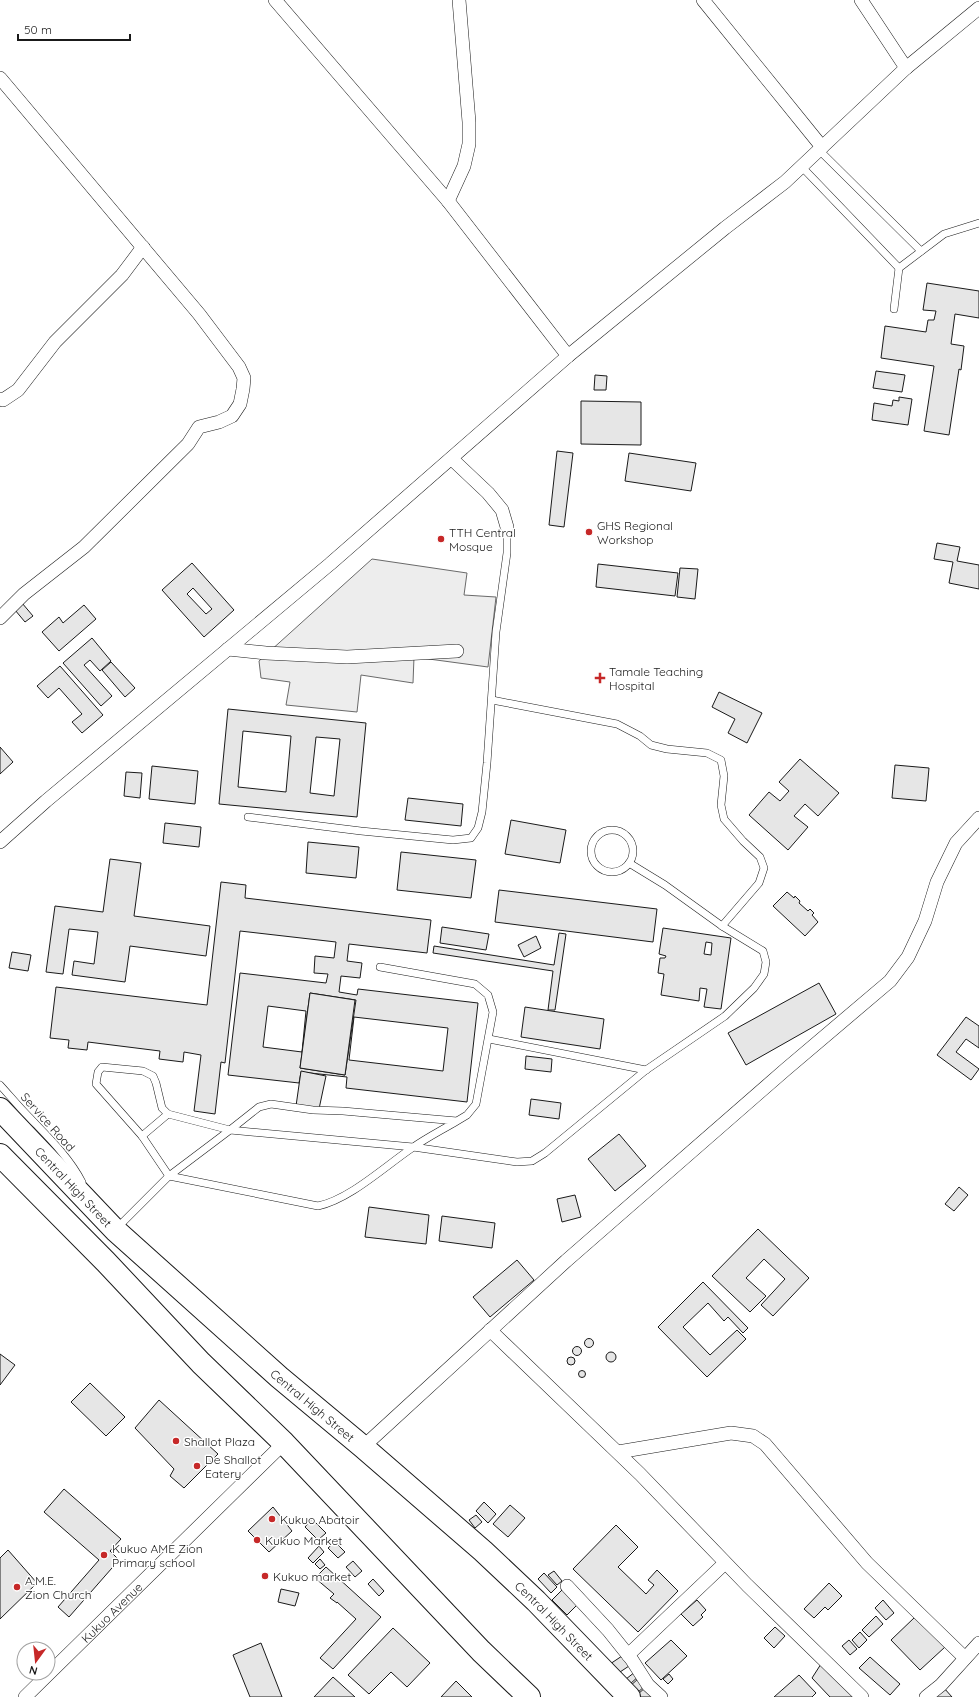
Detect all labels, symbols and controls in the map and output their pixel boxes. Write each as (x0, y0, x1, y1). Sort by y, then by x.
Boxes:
scale bar (18, 16, 130, 42)
text: 50 m (24, 22, 52, 37)
place label: GHS Regional Workshop (597, 518, 673, 547)
place label: TTH Central Mosque (449, 525, 516, 554)
marker: GHS Regional Workshop (584, 527, 594, 537)
marker: TTH Central Mosque (436, 534, 446, 544)
place label: Tamale Teaching Hospital (609, 664, 703, 693)
marker: Tamale Teaching Hospital (594, 672, 606, 684)
street label: Service Road (18, 1090, 78, 1154)
street label: Central High Street (32, 1143, 115, 1230)
street label: Central High Street (267, 1366, 358, 1444)
place label: Shallot Plaza (184, 1434, 255, 1449)
marker: Shallot Plaza (171, 1436, 181, 1446)
place label: De Shallot Eatery (205, 1452, 261, 1481)
marker: De Shallot Eatery (192, 1461, 202, 1471)
place label: Kukuo Abatoir (280, 1512, 360, 1527)
marker: Kukuo Abatoir (267, 1514, 277, 1524)
place label: Kukuo Market (265, 1533, 342, 1548)
marker: Kukuo Market (252, 1535, 262, 1545)
place label: Kukuo AME Zion Primary school (112, 1541, 203, 1570)
marker: Kukuo AME Zion Primary school (99, 1550, 109, 1560)
place label: Kukuo market (273, 1569, 351, 1584)
marker: Kukuo market (260, 1571, 270, 1581)
place label: A.M.E. Zion Church (25, 1573, 92, 1602)
street label: Central High Street (512, 1578, 597, 1663)
street label: Kukuo Avenue (78, 1579, 145, 1645)
marker: A.M.E. Zion Church (12, 1582, 22, 1592)
north arrow (16, 1641, 56, 1681)
text: N (28, 1663, 39, 1678)

